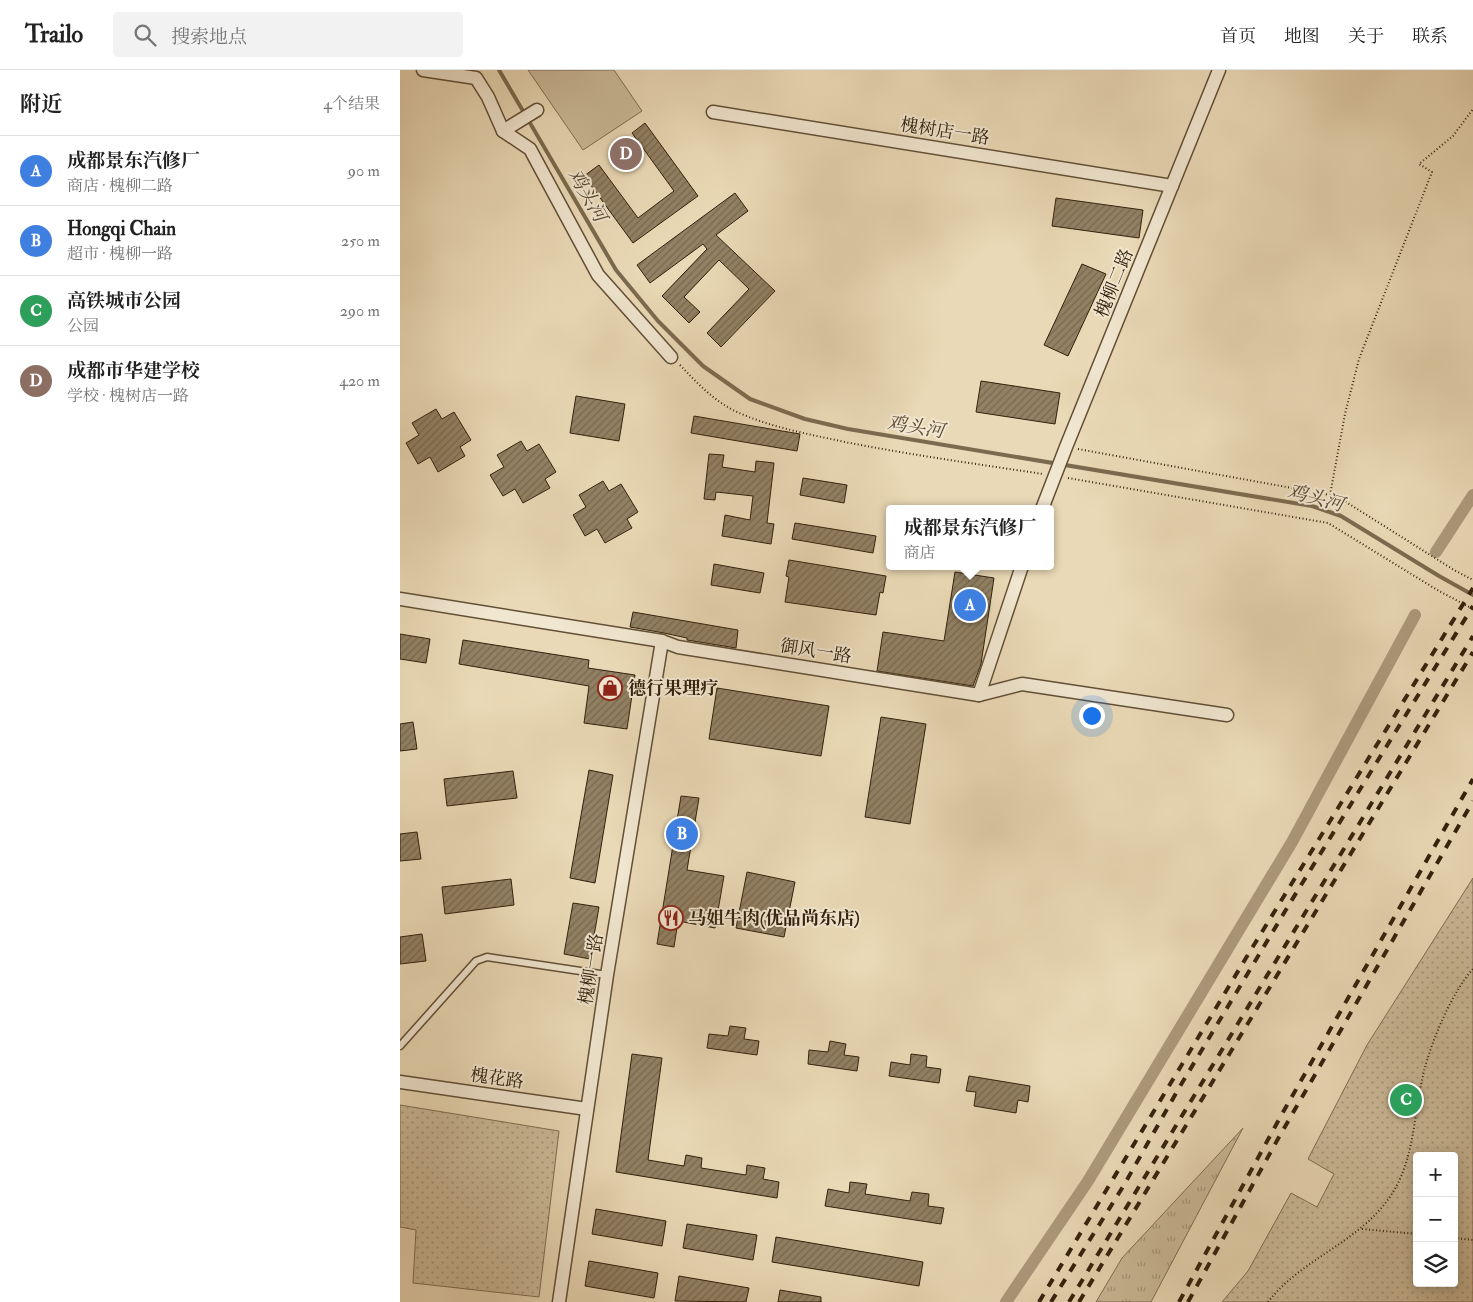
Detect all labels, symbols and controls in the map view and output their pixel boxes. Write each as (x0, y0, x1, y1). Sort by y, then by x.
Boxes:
search box (113, 12, 463, 57)
text: Trailo (25, 19, 83, 50)
icon: search (131, 21, 159, 49)
text: 搜索地点 (171, 25, 247, 49)
text: 首页 (1220, 25, 1256, 48)
text: 地图 (1284, 25, 1320, 48)
text: 关于 (1348, 25, 1384, 48)
text: 联系 (1412, 25, 1448, 48)
text: 附近 (20, 91, 62, 118)
text: 4个结果 (323, 94, 380, 114)
street label: 槐树店一路 (899, 113, 991, 150)
pin: D (610, 135, 642, 173)
text: 成都景东汽修厂 (67, 149, 200, 173)
text: A (31, 161, 41, 181)
text: 90 m (348, 161, 380, 181)
water label: 鸡头河 (562, 165, 613, 229)
text: 商店 · 槐柳二路 (67, 176, 173, 196)
text: Hongqi Chain (67, 217, 176, 241)
text: B (31, 231, 41, 251)
text: 250 m (341, 231, 380, 251)
text: 超市 · 槐柳一路 (67, 244, 173, 264)
street label: 槐柳二路 (1090, 246, 1139, 321)
text: 高铁城市公园 (67, 289, 181, 313)
text: C (30, 301, 42, 321)
text: 290 m (340, 301, 380, 321)
text: 公园 (67, 316, 99, 336)
text: 成都市华建学校 (67, 359, 200, 383)
text: D (29, 371, 43, 391)
text: 420 m (339, 371, 380, 391)
text: 学校 · 槐树店一路 (67, 386, 189, 406)
water label: 鸡头河 (886, 411, 949, 444)
water label: 鸡头河 (1285, 479, 1349, 518)
popup (886, 505, 1054, 570)
text: 成都景东汽修厂 (903, 516, 1037, 540)
text: 商店 (903, 543, 936, 563)
pin: A (954, 586, 986, 624)
street label: 御风一路 (779, 635, 853, 668)
shop icon: 德行果理疗 (597, 675, 623, 701)
place label: 德行果理疗 (628, 677, 718, 700)
your location (1079, 703, 1105, 729)
pin: B (666, 815, 698, 853)
restaurant icon: 马姐牛肉(优品尚东店) (658, 905, 684, 931)
place label: 马姐牛肉(优品尚东店) (688, 907, 860, 930)
street label: 槐柳一路 (575, 932, 608, 1006)
street label: 槐花路 (469, 1063, 525, 1094)
pin: C (1390, 1081, 1422, 1119)
map controls (1413, 1152, 1458, 1287)
button: + (1413, 1152, 1458, 1197)
button: − (1413, 1197, 1458, 1242)
button: layers (1413, 1242, 1458, 1287)

